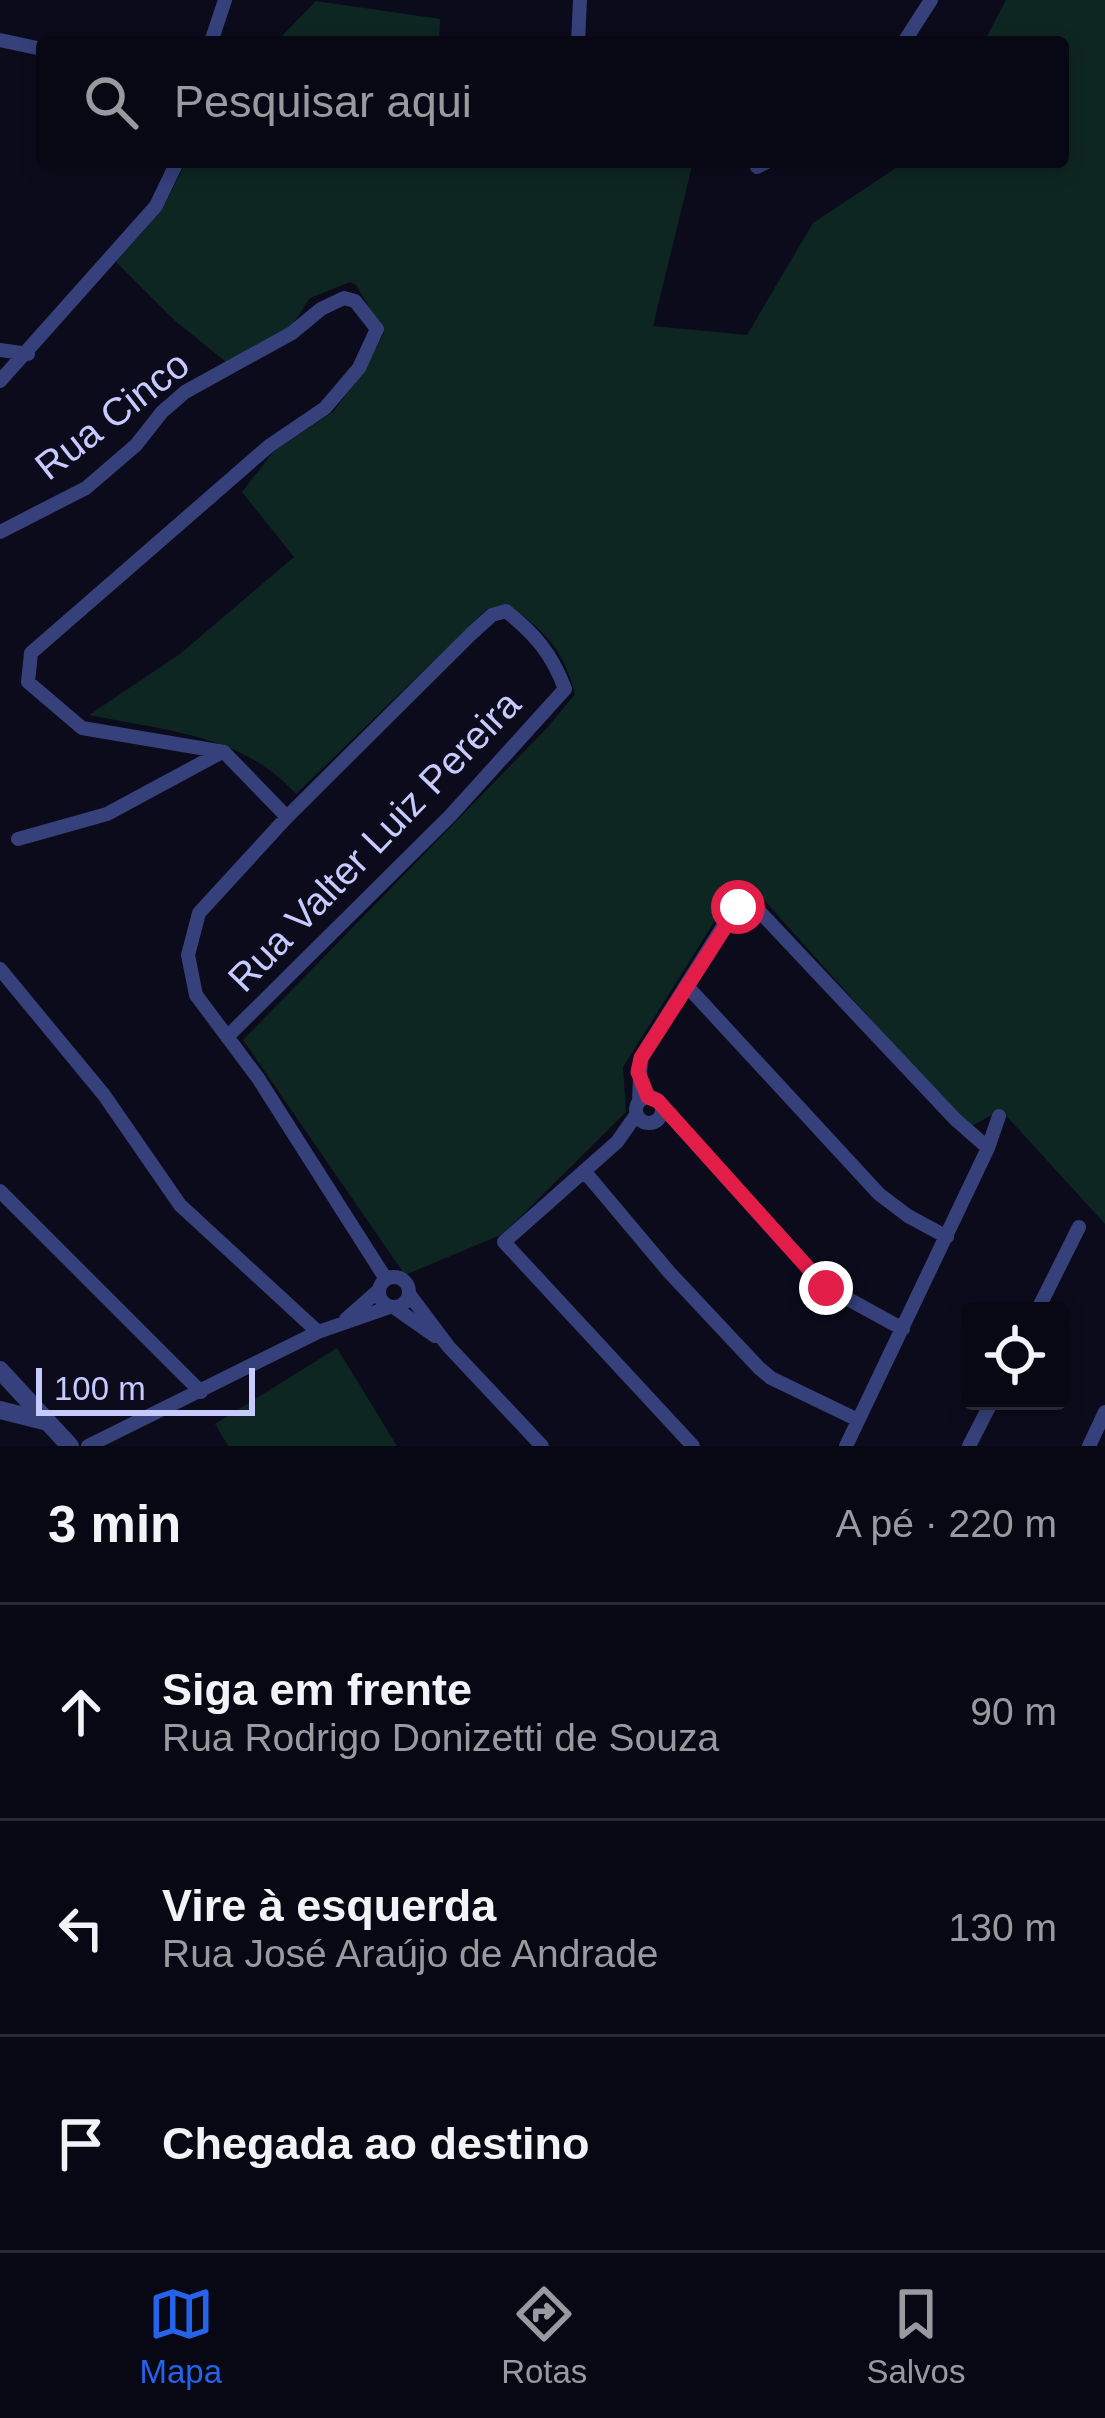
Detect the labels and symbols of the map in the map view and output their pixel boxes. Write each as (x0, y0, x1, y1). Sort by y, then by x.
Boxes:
street label: Rua Cinco (27, 342, 197, 488)
street label: Rua Valter Luiz Pereira (219, 682, 529, 1000)
route start (711, 880, 765, 934)
route end (799, 1261, 853, 1315)
scale bar (36, 1362, 255, 1415)

